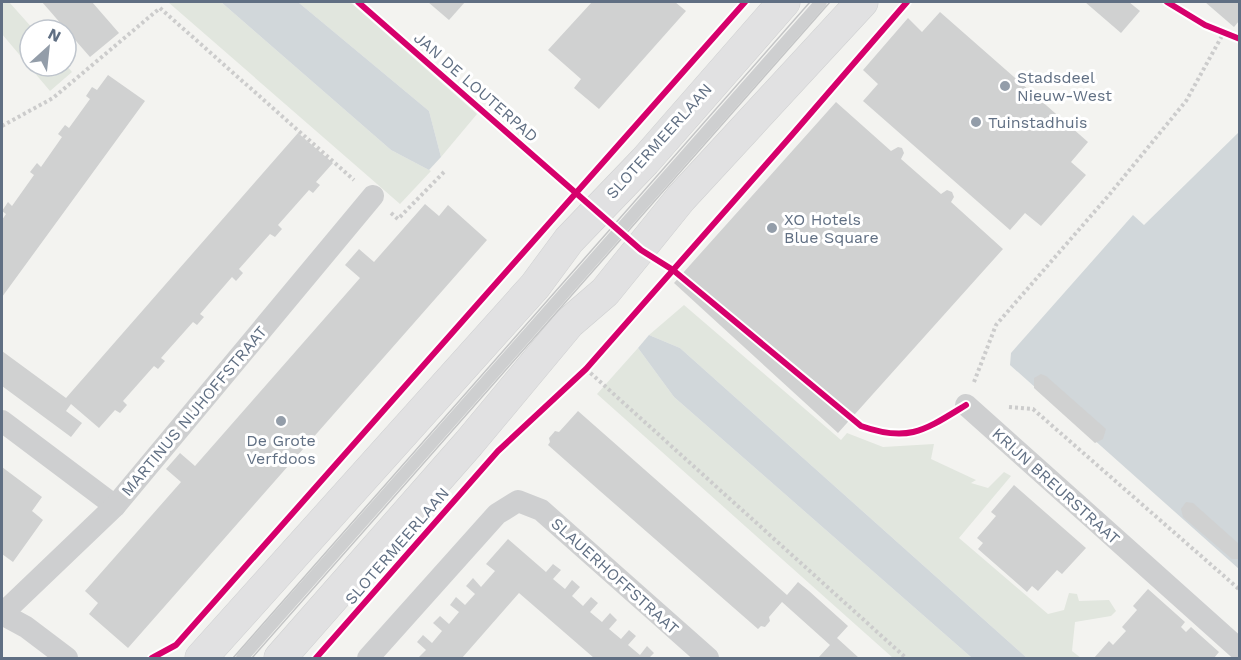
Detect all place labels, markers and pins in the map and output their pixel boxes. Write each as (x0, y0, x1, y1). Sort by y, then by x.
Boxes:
place label: Stadsdeel Nieuw-West (1017, 68, 1112, 105)
marker: Stadsdeel Nieuw-West (998, 79, 1012, 93)
place label: Tuinstadhuis (988, 113, 1087, 132)
marker: Tuinstadhuis (969, 115, 983, 129)
place label: XO Hotels Blue Square (784, 210, 879, 247)
marker: XO Hotels Blue Square (765, 221, 779, 235)
marker: De Grote Verfdoos (274, 414, 288, 428)
place label: De Grote Verfdoos (246, 431, 316, 468)

